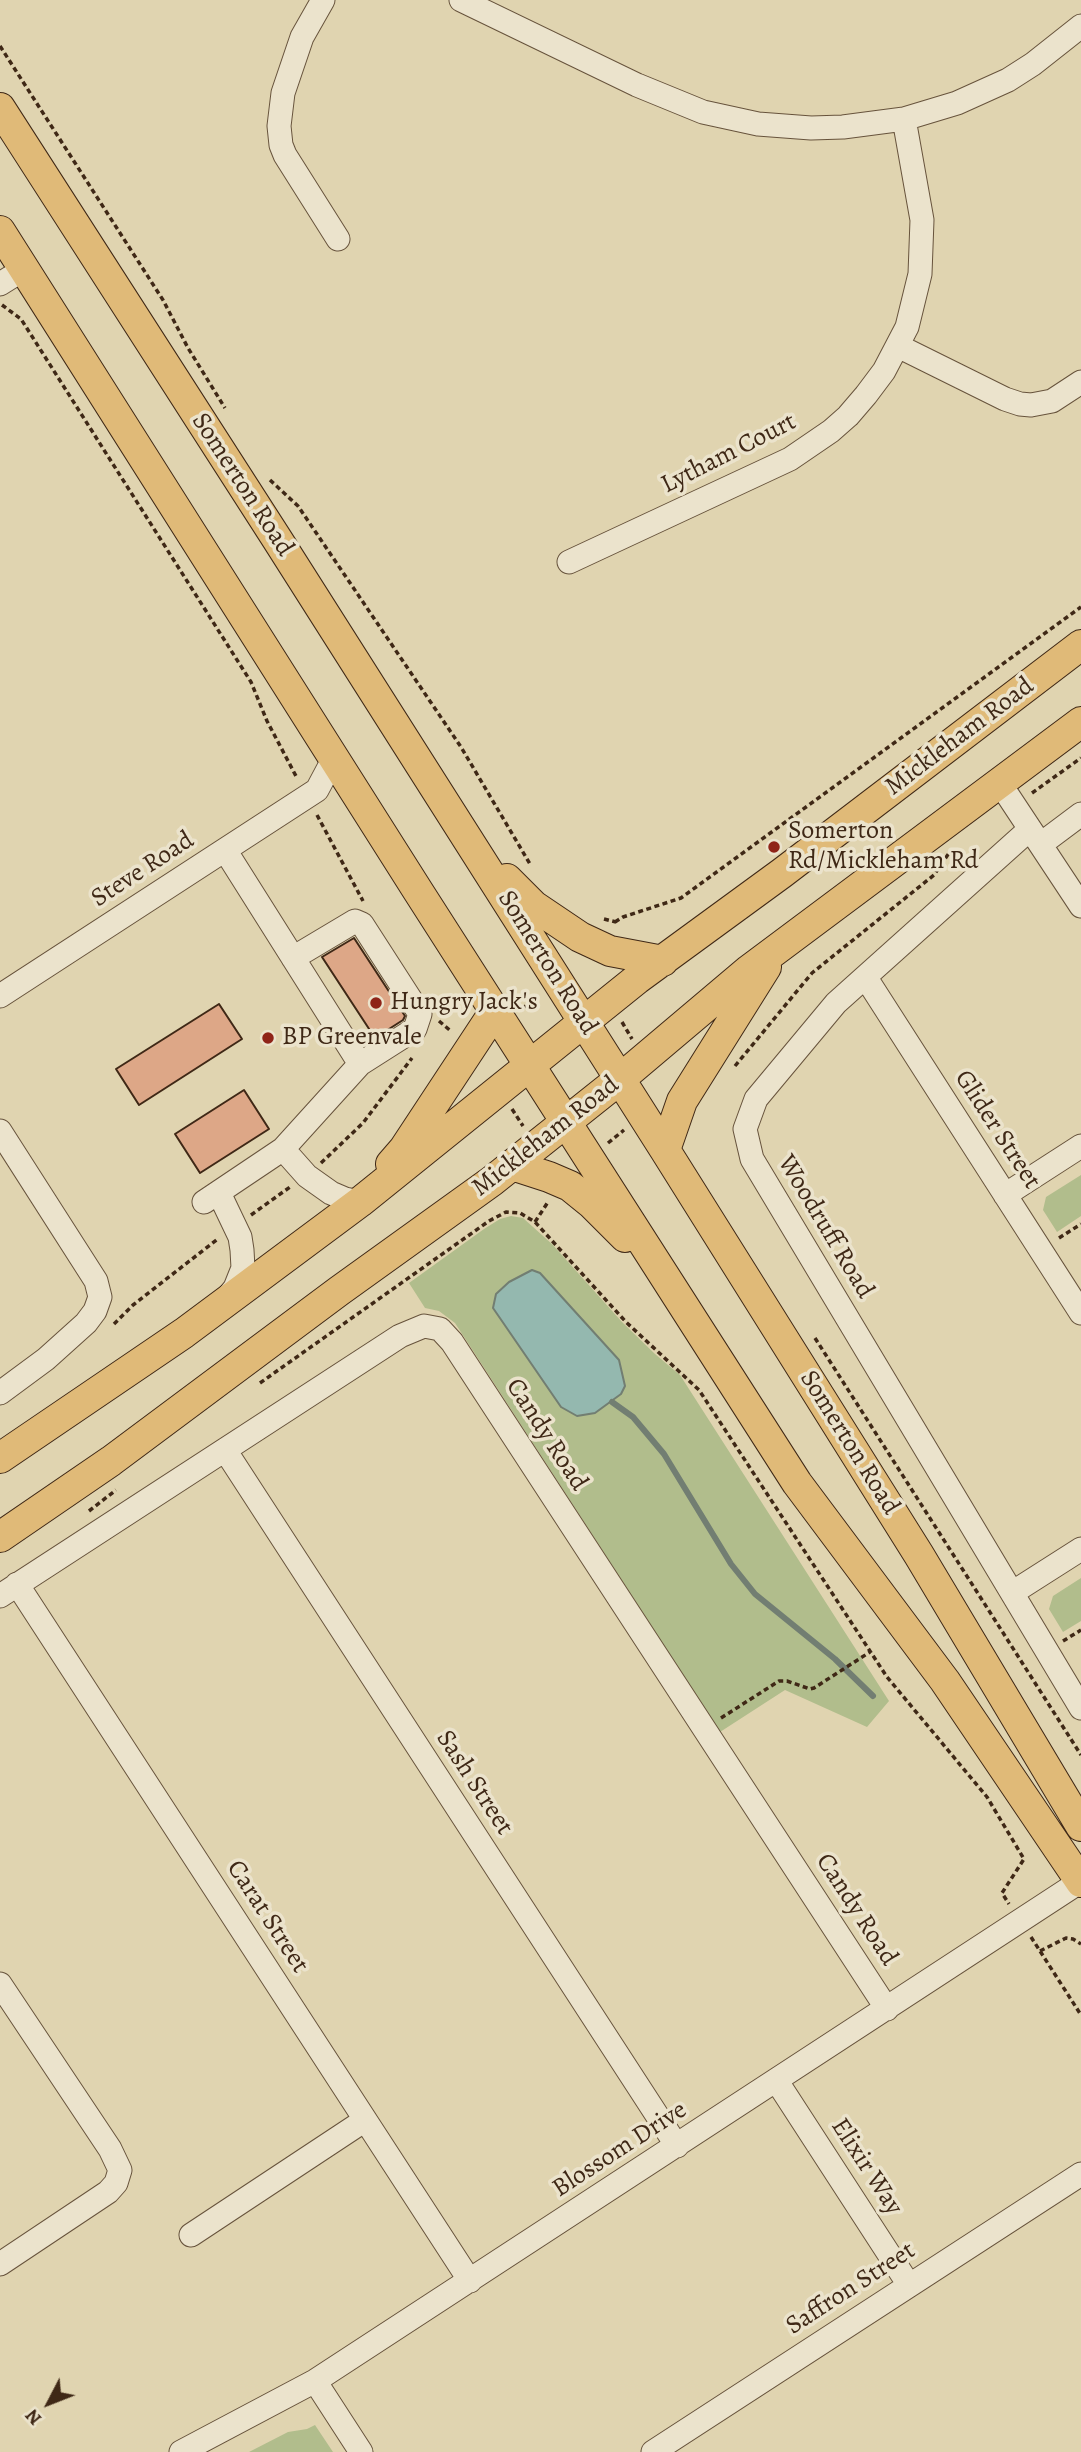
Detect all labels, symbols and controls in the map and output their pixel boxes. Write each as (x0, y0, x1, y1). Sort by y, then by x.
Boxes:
street label: Lytham Court (656, 407, 802, 501)
street label: Somerton Road (184, 408, 300, 562)
street label: Mickleham Road (880, 671, 1040, 803)
place label: Somerton Rd/Mickleham Rd (788, 816, 979, 878)
street label: Steve Road (86, 825, 200, 915)
marker: Somerton Rd/Mickleham Rd (766, 839, 782, 855)
street label: Somerton Road (490, 885, 604, 1041)
place label: Hungry Jack's (390, 987, 538, 1019)
marker: Hungry Jack's (368, 995, 384, 1011)
place label: BP Greenvale (282, 1022, 422, 1054)
marker: BP Greenvale (260, 1030, 276, 1046)
street label: Glider Street (947, 1065, 1047, 1195)
street label: Mickleham Road (466, 1070, 626, 1204)
street label: Woodruff Road (770, 1150, 880, 1304)
street label: Somerton Road (792, 1365, 906, 1521)
street label: Candy Road (498, 1373, 594, 1497)
street label: Sash Street (429, 1725, 519, 1841)
street label: Candy Road (808, 1848, 904, 1972)
street label: Carat Street (219, 1855, 315, 1979)
street label: Blossom Drive (547, 2095, 693, 2205)
street label: Elixir Way (823, 2113, 909, 2221)
street label: Saffron Street (781, 2236, 921, 2342)
north arrow (14, 2368, 84, 2438)
text: N (19, 2403, 48, 2431)

